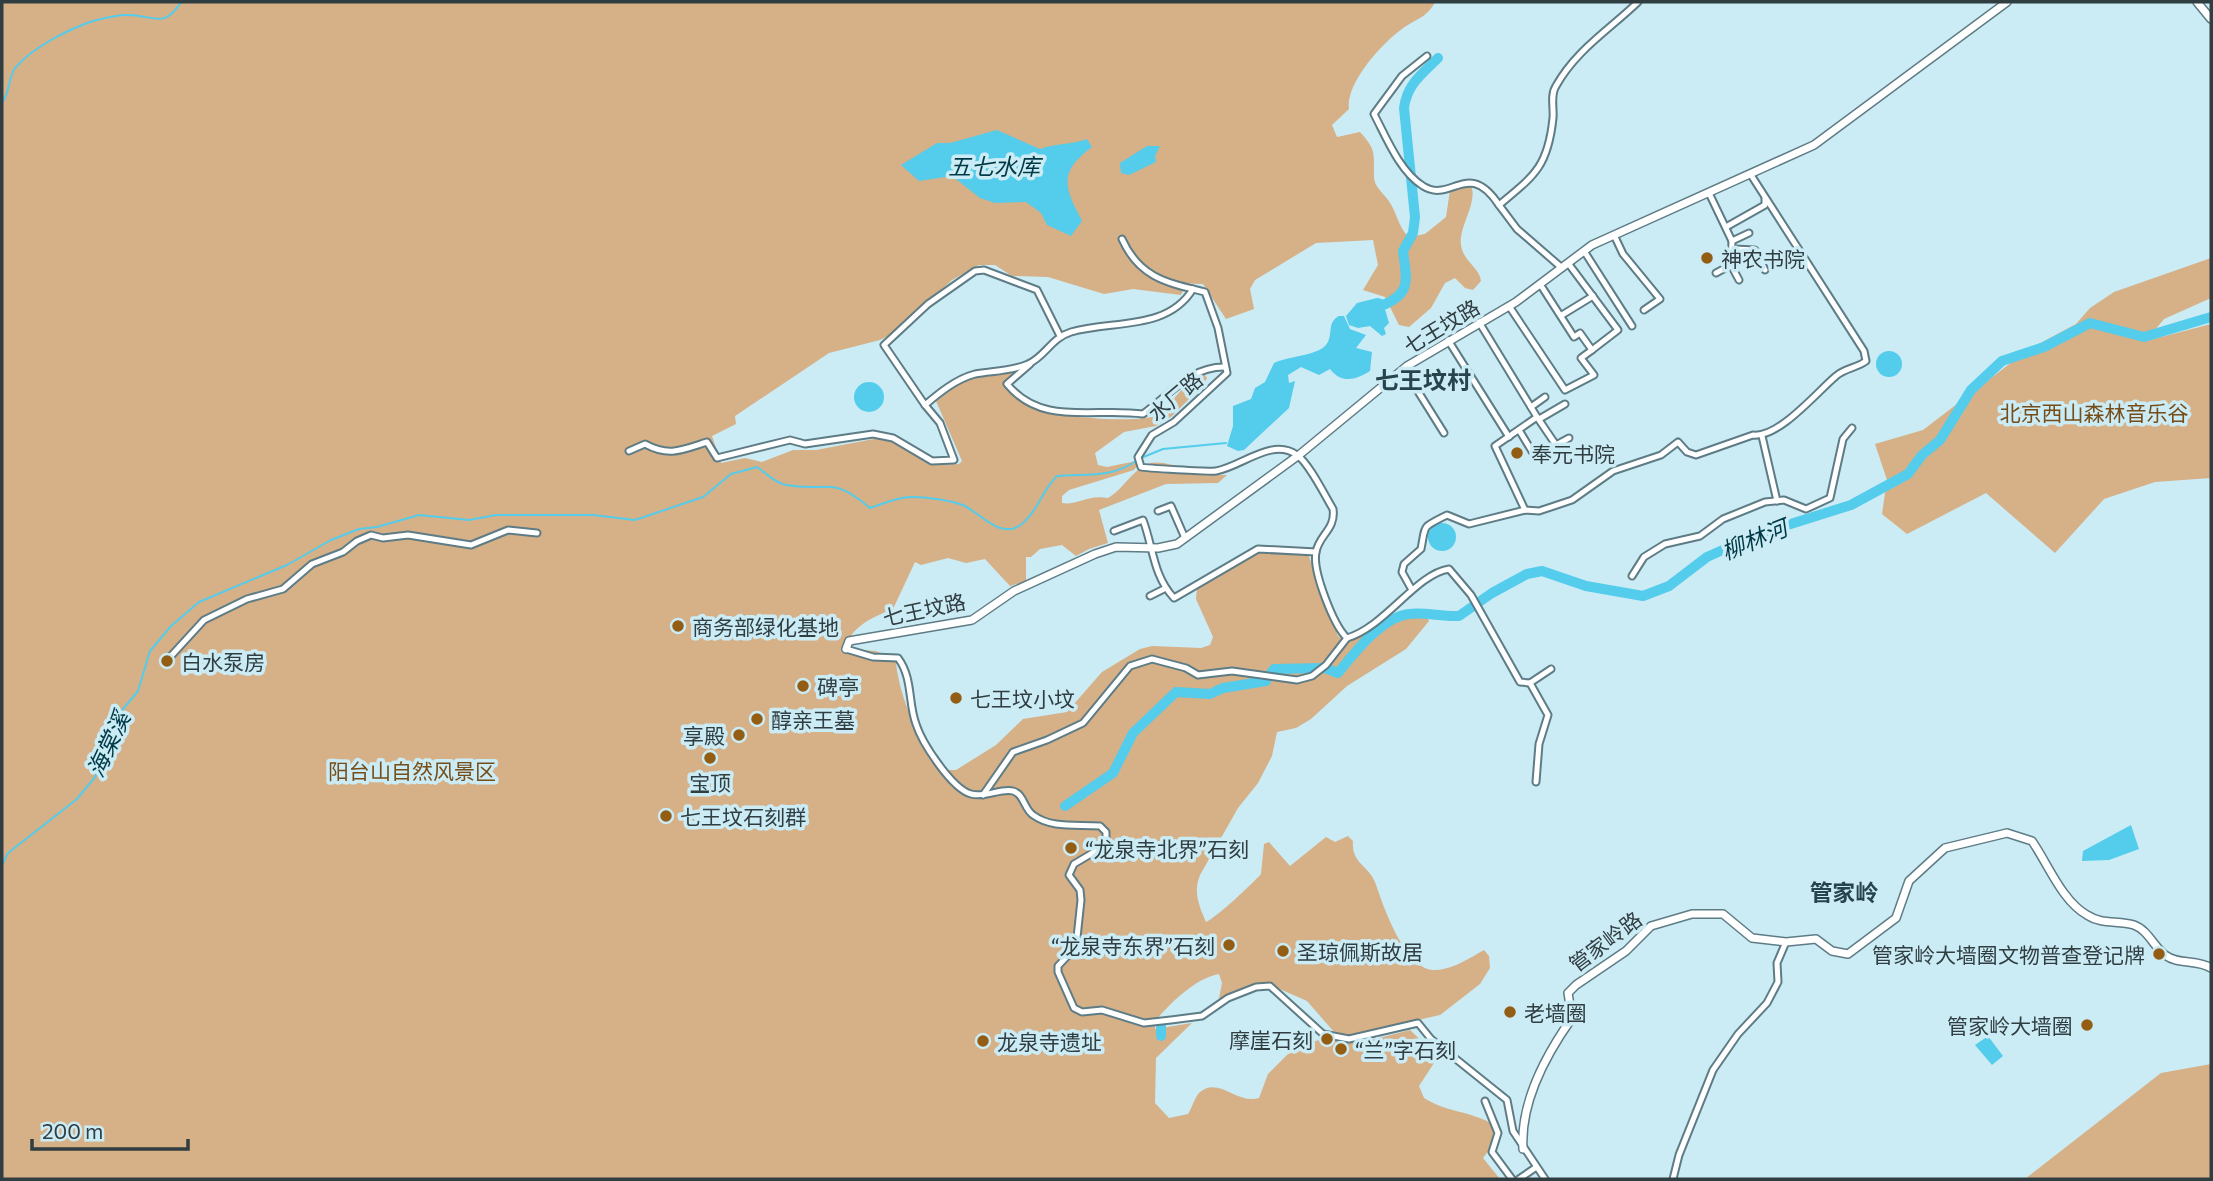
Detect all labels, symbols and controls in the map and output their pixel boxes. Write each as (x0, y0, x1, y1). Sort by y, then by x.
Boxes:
water label: 五七水库 (948, 152, 1044, 180)
place label: 神农书院 (1721, 246, 1805, 271)
marker: 神农书院 (1699, 250, 1715, 266)
street label: 七王坟路 (1399, 294, 1483, 358)
district label: 七王坟村 (1375, 365, 1471, 394)
street label: 水厂路 (1143, 366, 1207, 426)
park label: 北京西山森林音乐谷 (2000, 400, 2189, 425)
place label: 奉元书院 (1531, 441, 1615, 466)
marker: 奉元书院 (1509, 445, 1525, 461)
water label: 柳林河 (1717, 512, 1795, 565)
street label: 七王坟路 (880, 588, 968, 630)
place label: 商务部绿化基地 (692, 614, 839, 639)
marker: 商务部绿化基地 (670, 618, 686, 634)
place label: 白水泵房 (181, 649, 265, 674)
marker: 白水泵房 (159, 653, 175, 669)
place label: 碑亭 (817, 674, 859, 699)
marker: 碑亭 (795, 678, 811, 694)
place label: 七王坟小坟 (970, 686, 1075, 711)
marker: 七王坟小坟 (948, 690, 964, 706)
water label: 海棠溪 (81, 704, 137, 781)
place label: 醇亲王墓 (771, 707, 855, 732)
marker: 醇亲王墓 (749, 711, 765, 727)
place label: 享殿 (683, 723, 725, 748)
marker: 享殿 (731, 727, 747, 743)
marker: 宝顶 (702, 750, 718, 766)
park label: 阳台山自然风景区 (328, 758, 496, 783)
place label: 宝顶 (689, 770, 731, 795)
place label: 七王坟石刻群 (680, 804, 806, 829)
marker: 七王坟石刻群 (658, 808, 674, 824)
place label: “龙泉寺北界”石刻 (1085, 836, 1249, 861)
marker: “龙泉寺北界”石刻 (1063, 840, 1079, 856)
district label: 管家岭 (1810, 878, 1879, 906)
street label: 管家岭路 (1564, 906, 1646, 976)
place label: “龙泉寺东界”石刻 (1051, 933, 1215, 958)
marker: “龙泉寺东界”石刻 (1221, 937, 1237, 953)
place label: 圣琼佩斯故居 (1297, 939, 1423, 964)
place label: 管家岭大墙圈文物普查登记牌 (1872, 942, 2145, 967)
marker: 圣琼佩斯故居 (1275, 943, 1291, 959)
marker: 管家岭大墙圈文物普查登记牌 (2151, 946, 2167, 962)
place label: 老墙圈 (1524, 1000, 1587, 1025)
marker: 老墙圈 (1502, 1004, 1518, 1020)
place label: 管家岭大墙圈 (1947, 1013, 2073, 1038)
marker: 管家岭大墙圈 (2079, 1017, 2095, 1033)
place label: 摩崖石刻 (1229, 1027, 1313, 1052)
place label: 龙泉寺遗址 (997, 1029, 1102, 1054)
marker: 摩崖石刻 (1319, 1031, 1335, 1047)
marker: 龙泉寺遗址 (975, 1033, 991, 1049)
place label: “兰”字石刻 (1355, 1037, 1456, 1062)
marker: “兰”字石刻 (1333, 1041, 1349, 1057)
scale bar (32, 1108, 187, 1152)
text: 200 m (42, 1118, 103, 1143)

